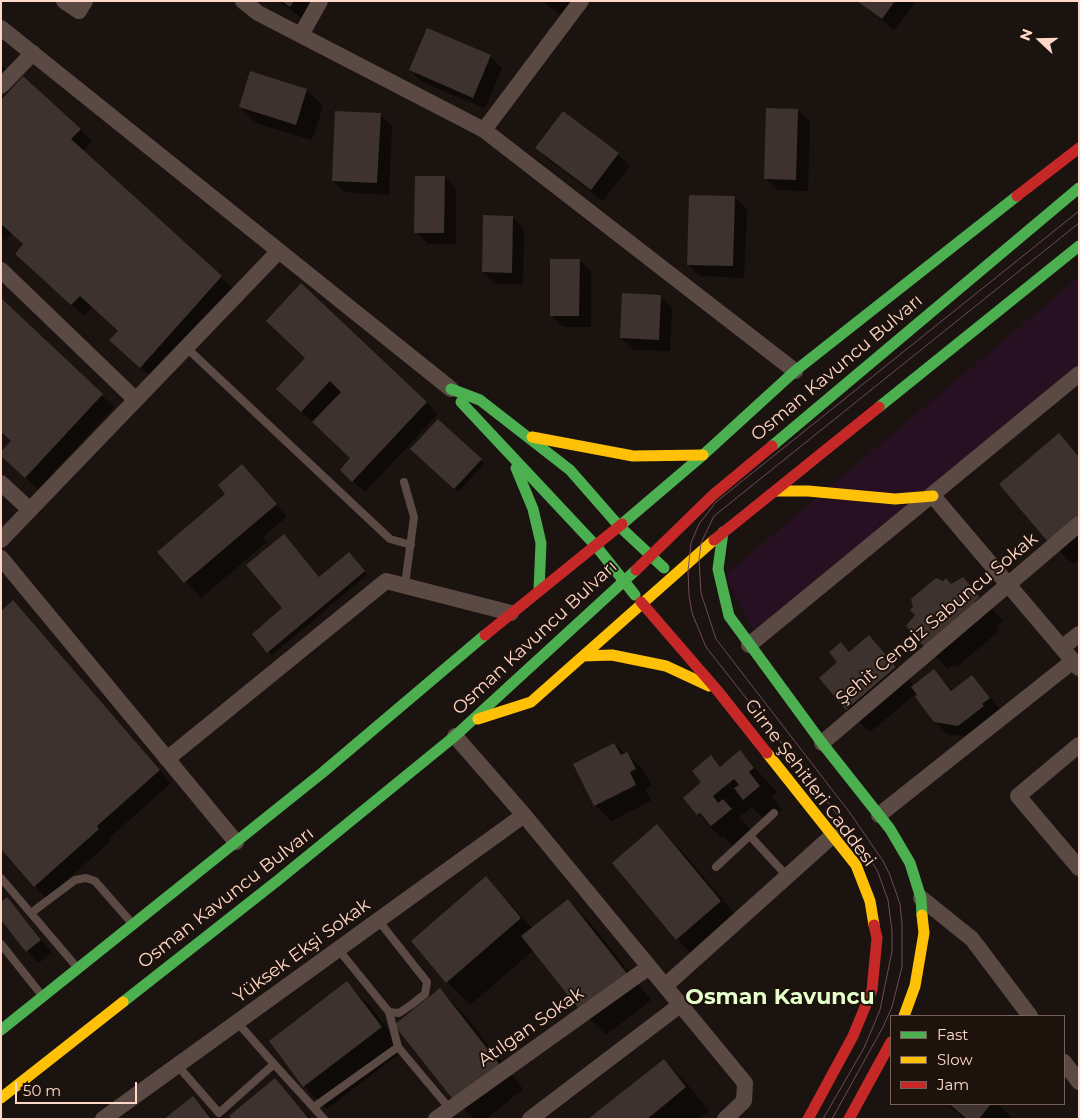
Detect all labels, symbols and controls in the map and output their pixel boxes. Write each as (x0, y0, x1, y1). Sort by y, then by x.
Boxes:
north arrow (1015, 15, 1065, 65)
text: N (1016, 26, 1036, 43)
street label: Osman Kavuncu Bulvarı (747, 290, 927, 446)
street label: Şehit Cengiz Sabuncu Sokak (832, 528, 1042, 710)
street label: Osman Kavuncu Bulvarı (448, 556, 622, 720)
street label: Girne Şehitleri Caddesi (740, 695, 880, 871)
street label: Osman Kavuncu Bulvarı (134, 823, 318, 973)
street label: Yüksek Ekşi Sokak (229, 894, 375, 1008)
street label: Atılgan Sokak (474, 983, 588, 1071)
district label: Osman Kavuncu (685, 985, 875, 1011)
legend (890, 1015, 1065, 1105)
text: Fast (937, 1025, 968, 1044)
text: Slow (937, 1050, 973, 1069)
scale bar (18, 1072, 140, 1104)
text: Jam (937, 1075, 969, 1094)
text: 50 m (23, 1081, 61, 1100)

